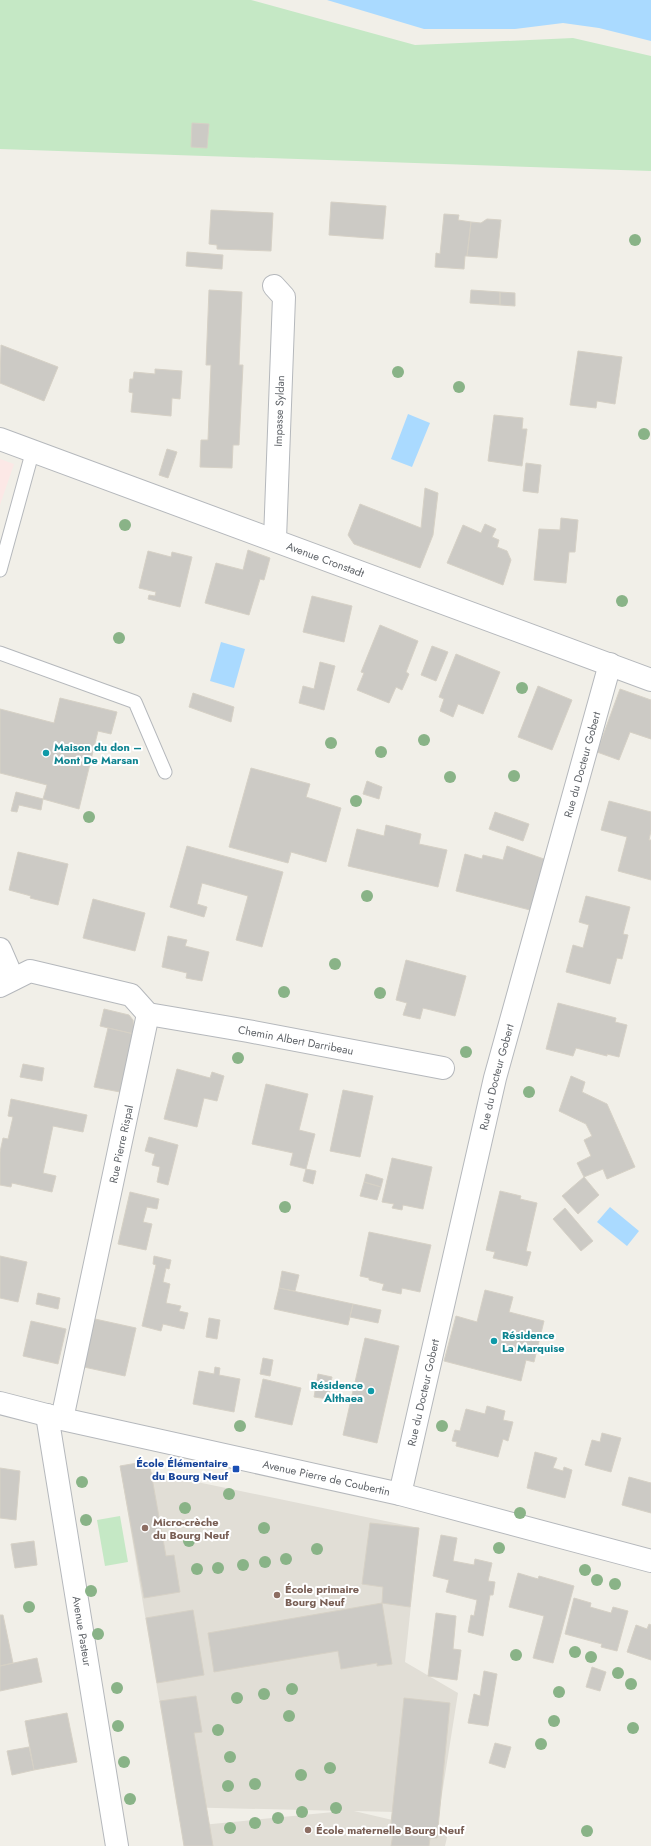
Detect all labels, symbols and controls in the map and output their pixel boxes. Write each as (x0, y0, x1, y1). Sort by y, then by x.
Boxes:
street label: Impasse Syldan (270, 375, 288, 447)
street label: Avenue Cronstadt (284, 538, 367, 581)
street label: Rue du Docteur Gobert (560, 709, 604, 819)
place label: Maison du don – Mont De Marsan (54, 739, 142, 768)
marker: Maison du don – Mont De Marsan (41, 748, 51, 758)
street label: Chemin Albert Darribeau (237, 1021, 355, 1059)
street label: Rue du Docteur Gobert (475, 1022, 518, 1132)
street label: Rue Pierre Rispal (105, 1104, 137, 1184)
place label: Résidence La Marquise (502, 1327, 565, 1356)
marker: Résidence La Marquise (489, 1336, 499, 1346)
street label: Rue du Docteur Gobert (403, 1337, 443, 1448)
place label: Résidence Althaea (310, 1377, 363, 1406)
marker: Résidence Althaea (366, 1386, 376, 1396)
place label: École Élémentaire du Bourg Neuf (136, 1455, 229, 1484)
street label: Avenue Pierre de Coubertin (261, 1456, 392, 1500)
marker: École Élémentaire du Bourg Neuf (231, 1464, 241, 1474)
place label: Micro-crèche du Bourg Neuf (153, 1514, 230, 1543)
marker: Micro-crèche du Bourg Neuf (140, 1523, 150, 1533)
place label: École primaire Bourg Neuf (285, 1581, 359, 1610)
marker: École primaire Bourg Neuf (272, 1590, 282, 1600)
street label: Avenue Pasteur (69, 1595, 96, 1668)
place label: École maternelle Bourg Neuf (316, 1822, 465, 1838)
marker: École maternelle Bourg Neuf (303, 1825, 313, 1835)

